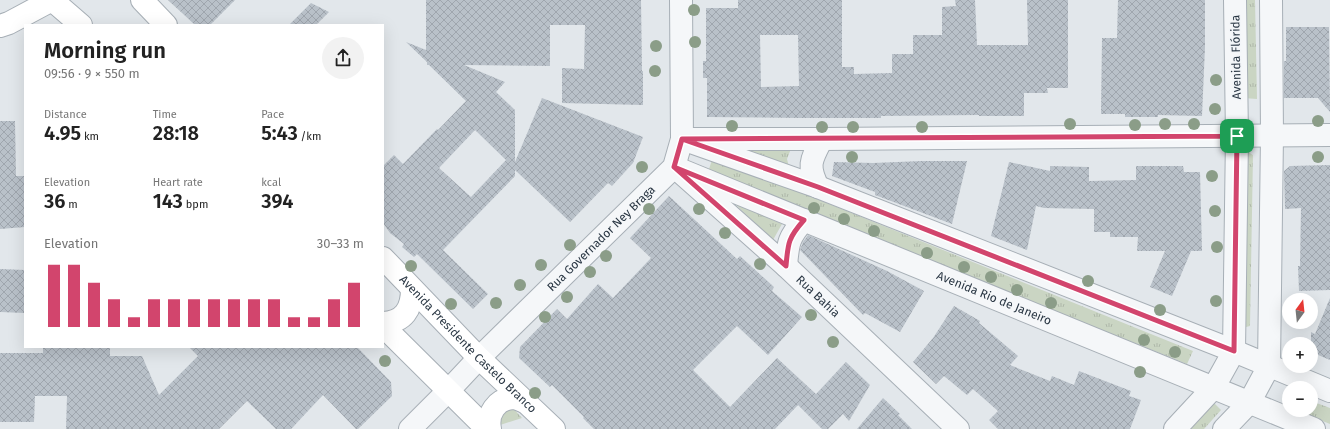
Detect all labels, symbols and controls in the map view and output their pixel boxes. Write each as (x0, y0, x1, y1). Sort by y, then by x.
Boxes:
street label: Avenida Flórida (1228, 15, 1244, 99)
text: Morning run (44, 37, 166, 64)
button: share (322, 37, 364, 79)
text: 09:56 · 9 × 550 m (44, 66, 140, 81)
text: Distance (44, 108, 87, 121)
text: Time (153, 108, 177, 121)
text: Pace (261, 108, 284, 121)
pin (1220, 119, 1254, 153)
text: 4.95 (44, 121, 81, 145)
text: 28:18 (153, 121, 199, 145)
text: 5:43 (261, 121, 298, 145)
icon: arrive (1226, 125, 1248, 147)
text: km (81, 130, 99, 143)
text: /km (298, 130, 321, 143)
text: Elevation (44, 176, 90, 189)
text: Heart rate (153, 176, 203, 189)
text: kcal (261, 176, 281, 189)
street label: Rua Governador Ney Braga (544, 182, 658, 294)
text: 36 (44, 189, 65, 213)
text: 143 (153, 189, 183, 213)
text: 394 (261, 189, 293, 213)
text: m (65, 198, 78, 211)
text: bpm (183, 198, 208, 211)
text: Elevation (44, 236, 98, 251)
text: 30–33 m (317, 236, 364, 251)
street label: Avenida Rio de Janeiro (935, 268, 1054, 328)
street label: Avenida Presidente Castelo Branco (396, 272, 539, 416)
street label: Rua Bahia (793, 272, 843, 320)
north arrow (1282, 293, 1318, 329)
map controls (1282, 293, 1318, 417)
button: + (1282, 337, 1318, 373)
button: − (1282, 381, 1318, 417)

